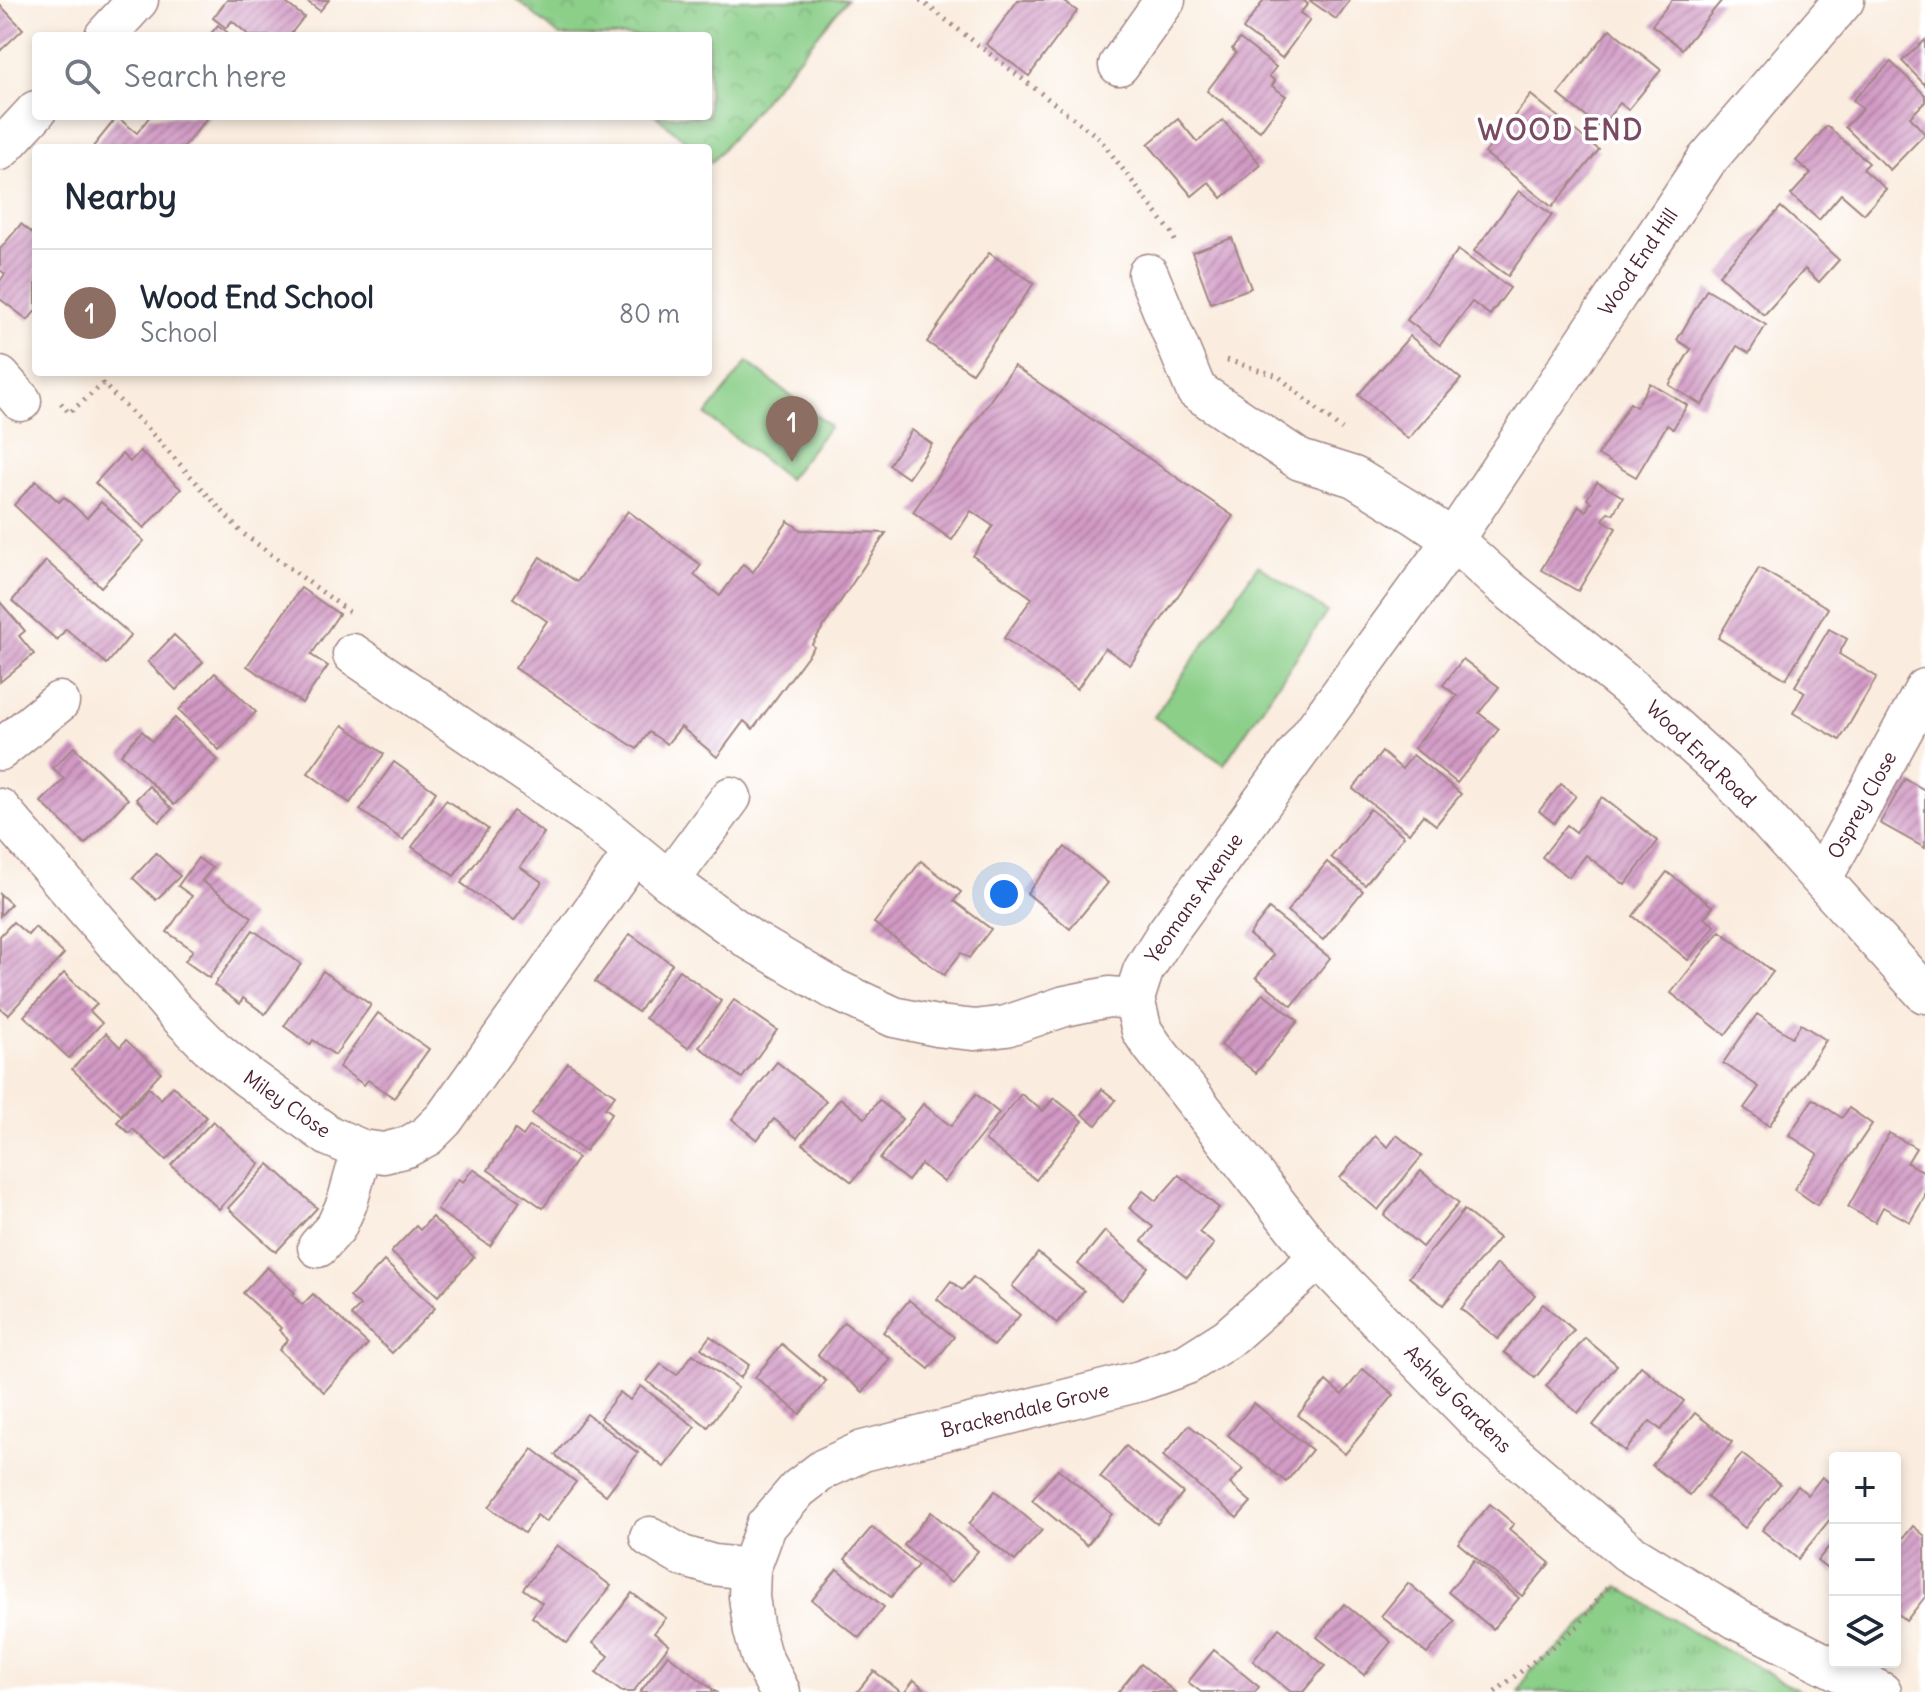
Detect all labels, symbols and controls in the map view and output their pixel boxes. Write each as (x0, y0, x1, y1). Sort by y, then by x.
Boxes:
search box (32, 32, 712, 120)
icon: search (60, 54, 104, 98)
text: Search here (124, 57, 287, 95)
district label: WOOD END (1478, 112, 1644, 148)
text: Nearby (64, 175, 177, 218)
street label: Wood End Hill (1593, 203, 1683, 320)
text: Wood End School (140, 278, 374, 316)
text: 1 (85, 297, 95, 330)
text: 80 m (619, 297, 680, 330)
text: School (140, 316, 218, 349)
pin: 1 (766, 396, 818, 462)
street label: Wood End Road (1641, 695, 1762, 813)
street label: Osprey Close (1822, 747, 1901, 863)
street label: Yeomans Avenue (1139, 828, 1248, 968)
your location (984, 874, 1024, 914)
street label: Miley Close (239, 1064, 336, 1143)
street label: Ashley Gardens (1399, 1340, 1517, 1458)
street label: Brackendale Grove (938, 1377, 1111, 1442)
map controls (1829, 1452, 1901, 1668)
button: + (1829, 1452, 1901, 1524)
button: − (1829, 1524, 1901, 1596)
button: layers (1829, 1596, 1901, 1668)

